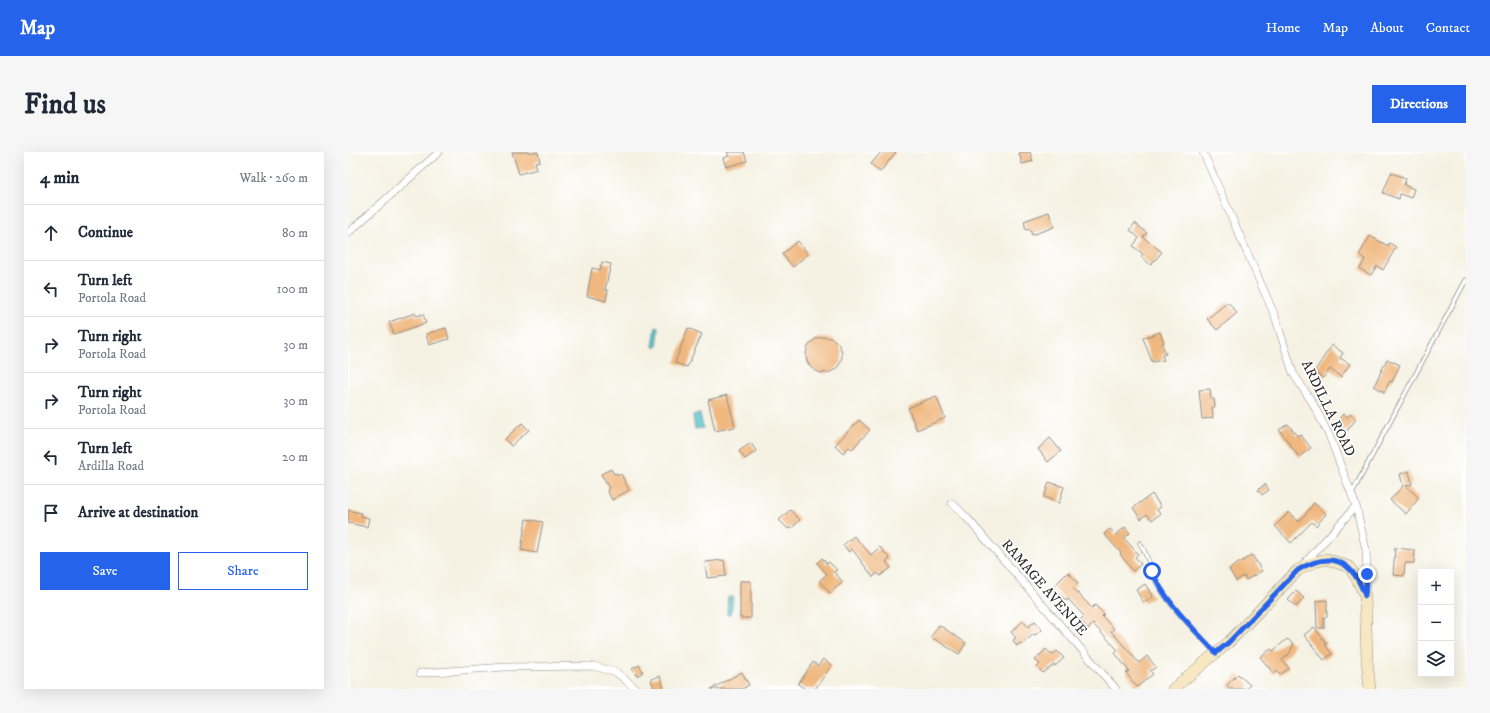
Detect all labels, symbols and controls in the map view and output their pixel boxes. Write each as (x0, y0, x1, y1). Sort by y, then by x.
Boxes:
text: Map (20, 17, 55, 40)
text: Home (1266, 19, 1300, 37)
text: Map (1322, 19, 1348, 37)
text: About (1370, 19, 1404, 37)
text: Contact (1426, 19, 1470, 37)
button: Directions (1372, 85, 1466, 123)
text: Find us (24, 87, 106, 122)
text: 4 min (40, 167, 79, 189)
text: Walk · 260 m (240, 170, 308, 186)
icon: ahead (40, 222, 62, 244)
text: Continue (78, 223, 133, 242)
text: 80 m (282, 225, 308, 241)
text: Turn left (78, 271, 132, 290)
icon: left (40, 278, 62, 300)
text: 100 m (277, 281, 308, 297)
text: Portola Road (78, 290, 146, 306)
text: Turn right (78, 327, 141, 346)
icon: right (40, 334, 62, 356)
text: 30 m (284, 337, 308, 353)
text: Portola Road (78, 346, 146, 362)
street label: ARDILLA ROAD (1297, 357, 1359, 460)
text: Turn right (78, 383, 141, 402)
icon: right (40, 390, 62, 412)
text: 30 m (284, 393, 308, 409)
text: Portola Road (78, 402, 146, 418)
text: Turn left (78, 439, 132, 458)
icon: left (40, 446, 62, 468)
text: 20 m (282, 449, 308, 465)
text: Ardilla Road (78, 458, 144, 474)
icon: arrive (40, 502, 62, 524)
text: Arrive at destination (78, 503, 198, 522)
street label: RAMAGE AVENUE (997, 536, 1091, 640)
button: Save (40, 552, 170, 590)
button: Share (178, 552, 308, 590)
route start (1143, 562, 1161, 580)
route end (1358, 565, 1376, 583)
map controls (1418, 569, 1454, 677)
button: + (1418, 569, 1454, 605)
button: − (1418, 605, 1454, 641)
button: layers (1418, 641, 1454, 677)

